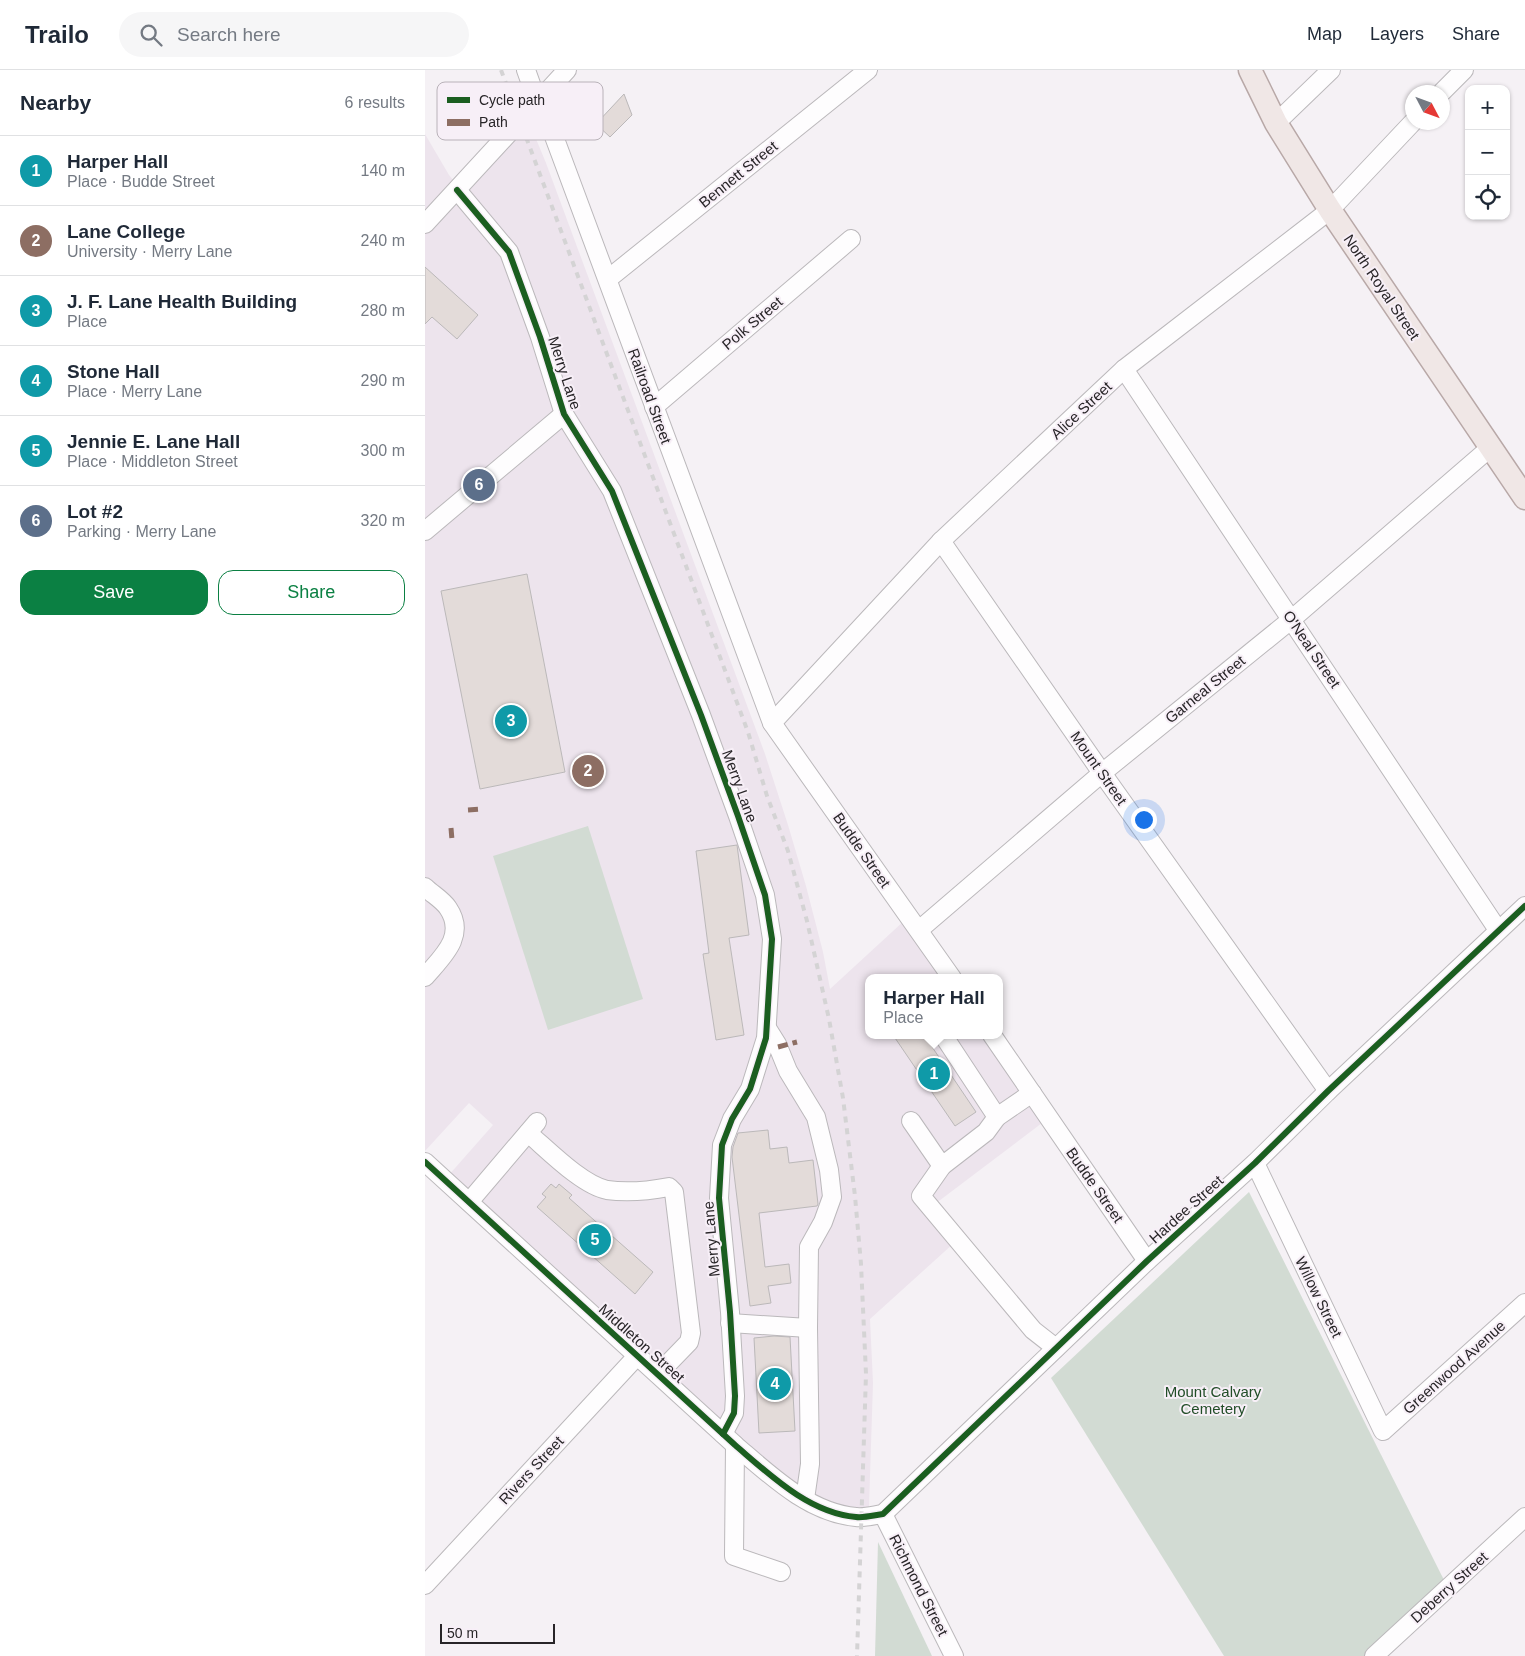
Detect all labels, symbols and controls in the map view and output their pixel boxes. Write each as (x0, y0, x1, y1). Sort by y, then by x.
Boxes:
search box (119, 12, 469, 57)
text: Trailo (25, 21, 89, 48)
icon: search (137, 21, 165, 49)
text: Search here (177, 24, 281, 45)
text: Map (1307, 24, 1342, 44)
text: Layers (1370, 24, 1424, 44)
text: Share (1452, 24, 1500, 44)
legend (437, 82, 603, 140)
north arrow (1405, 85, 1450, 130)
map controls (1465, 85, 1510, 220)
button: + (1465, 85, 1510, 130)
text: Nearby (20, 91, 91, 114)
text: Cycle path (479, 92, 545, 108)
text: 6 results (345, 94, 405, 111)
text: Path (479, 114, 508, 130)
button: − (1465, 130, 1510, 175)
street label: Bennett Street (695, 137, 781, 211)
text: Harper Hall (67, 151, 168, 172)
text: 1 (32, 162, 40, 179)
text: 140 m (361, 162, 405, 179)
text: Place · Budde Street (67, 173, 215, 190)
button: locate (1465, 175, 1510, 220)
text: Lane College (67, 221, 185, 242)
street label: North Royal Street (1340, 231, 1424, 344)
text: 2 (32, 232, 40, 249)
text: 240 m (361, 232, 405, 249)
text: University · Merry Lane (67, 243, 232, 260)
text: J. F. Lane Health Building (67, 291, 297, 312)
street label: Polk Street (718, 292, 786, 353)
text: 3 (32, 302, 40, 319)
text: 280 m (361, 302, 405, 319)
text: Place (67, 313, 107, 330)
street label: Merry Lane (545, 334, 585, 412)
street label: Railroad Street (625, 346, 675, 447)
text: Stone Hall (67, 361, 160, 382)
text: 4 (32, 372, 40, 389)
text: 290 m (361, 372, 405, 389)
street label: Alice Street (1047, 377, 1115, 442)
text: Place · Merry Lane (67, 383, 202, 400)
text: Jennie E. Lane Hall (67, 431, 240, 452)
text: 5 (32, 442, 40, 459)
text: 300 m (361, 442, 405, 459)
text: Place · Middleton Street (67, 453, 238, 470)
pin: 6 (463, 466, 495, 504)
text: Lot #2 (67, 501, 123, 522)
text: 6 (32, 512, 40, 529)
text: 320 m (361, 512, 405, 529)
text: Parking · Merry Lane (67, 523, 216, 540)
button: Save (20, 570, 208, 615)
button: Share (218, 570, 405, 615)
street label: O'Neal Street (1280, 607, 1345, 692)
street label: Garneal Street (1162, 651, 1249, 726)
pin: 3 (495, 702, 527, 740)
street label: Mount Street (1067, 728, 1131, 809)
street label: Merry Lane (719, 747, 761, 825)
pin: 2 (572, 752, 604, 790)
your location (1131, 807, 1157, 833)
street label: Budde Street (830, 809, 895, 891)
popup (865, 974, 1003, 1039)
text: Harper Hall (883, 987, 985, 1008)
text: Place (883, 1009, 923, 1026)
pin: 1 (918, 1055, 950, 1093)
street label: Budde Street (1063, 1144, 1128, 1226)
street label: Hardee Street (1146, 1171, 1227, 1247)
street label: Merry Lane (699, 1200, 723, 1278)
pin: 5 (579, 1221, 611, 1259)
street label: Willow Street (1292, 1254, 1346, 1341)
street label: Middleton Street (596, 1300, 689, 1386)
street label: Greenwood Avenue (1399, 1317, 1509, 1417)
pin: 4 (759, 1365, 791, 1403)
park label: Mount Calvary Cemetery (1165, 1383, 1262, 1417)
street label: Rivers Street (495, 1432, 567, 1508)
street label: Richmond Street (886, 1531, 952, 1639)
street label: Deberry Street (1407, 1547, 1492, 1626)
scale bar (440, 1621, 555, 1644)
text: 50 m (447, 1625, 478, 1641)

